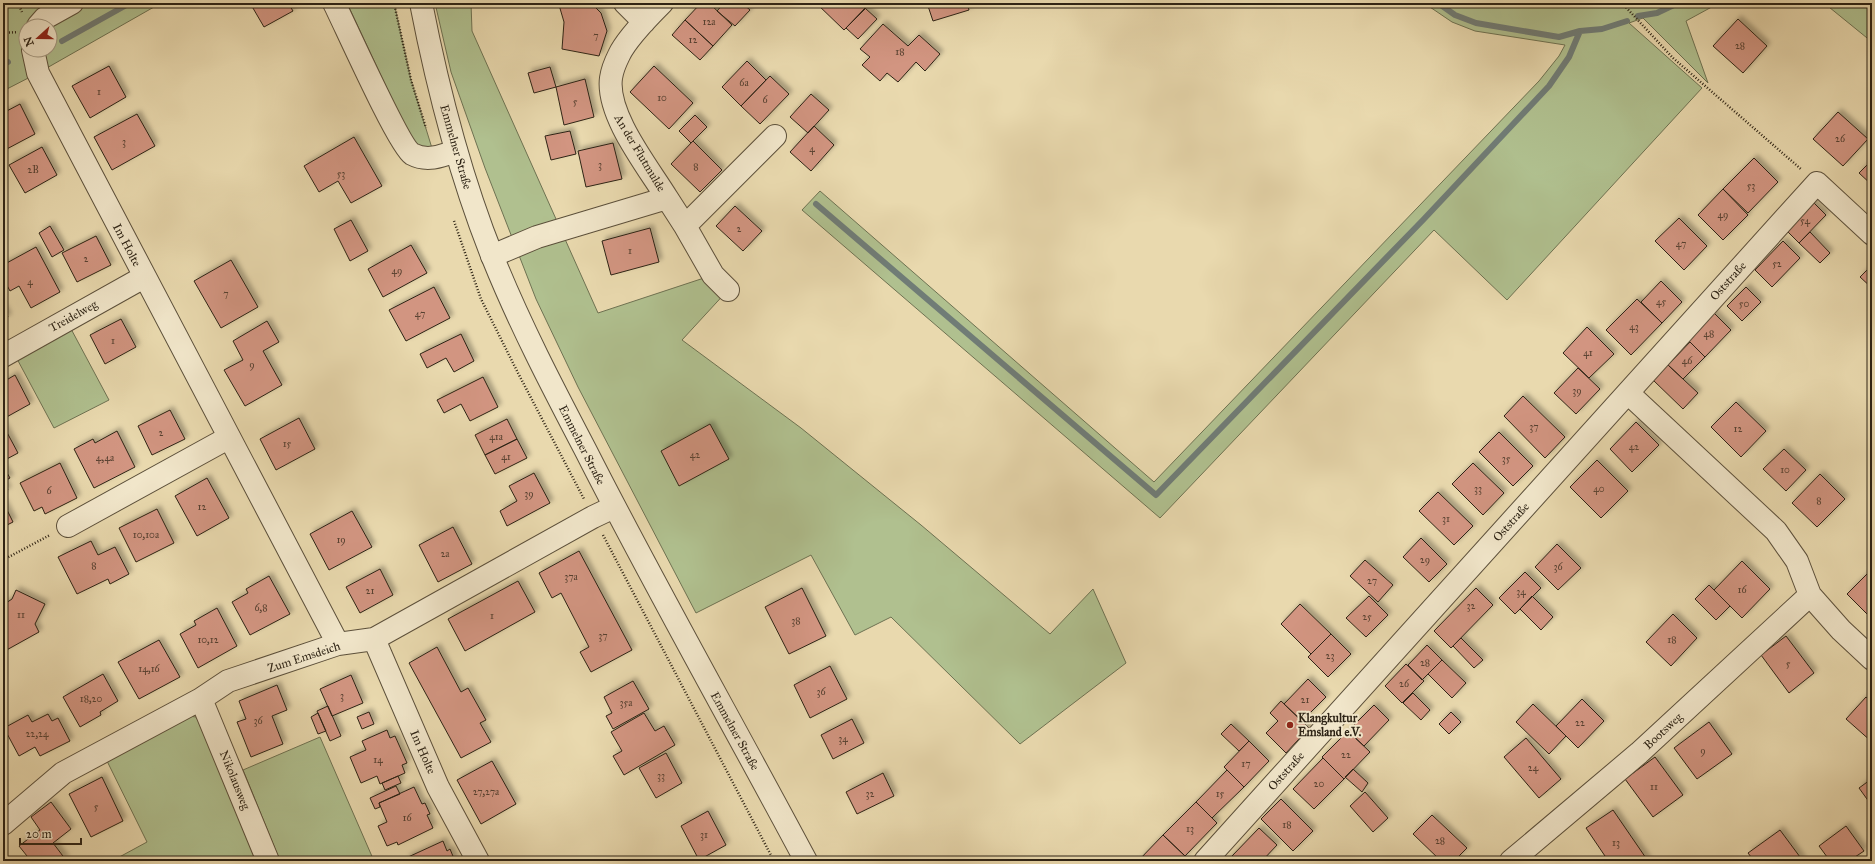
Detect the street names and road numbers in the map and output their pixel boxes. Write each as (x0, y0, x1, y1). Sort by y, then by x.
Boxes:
street label: Emmelner Straße (437, 103, 475, 191)
street label: An der Flutmulde (611, 111, 669, 194)
street label: Im Holte (110, 221, 144, 269)
street label: Oststraße (1707, 259, 1749, 303)
street label: Treidelweg (46, 297, 100, 336)
street label: Emmelner Straße (556, 403, 608, 487)
street label: Oststraße (1490, 500, 1532, 544)
street label: Zum Emsdeich (266, 639, 342, 675)
street label: Emmelner Straße (708, 689, 762, 773)
street label: Bootsweg (1641, 710, 1686, 753)
street label: Im Holte (407, 728, 439, 776)
street label: Nikolausweg (216, 748, 253, 812)
street label: Oststraße (1265, 749, 1307, 793)

